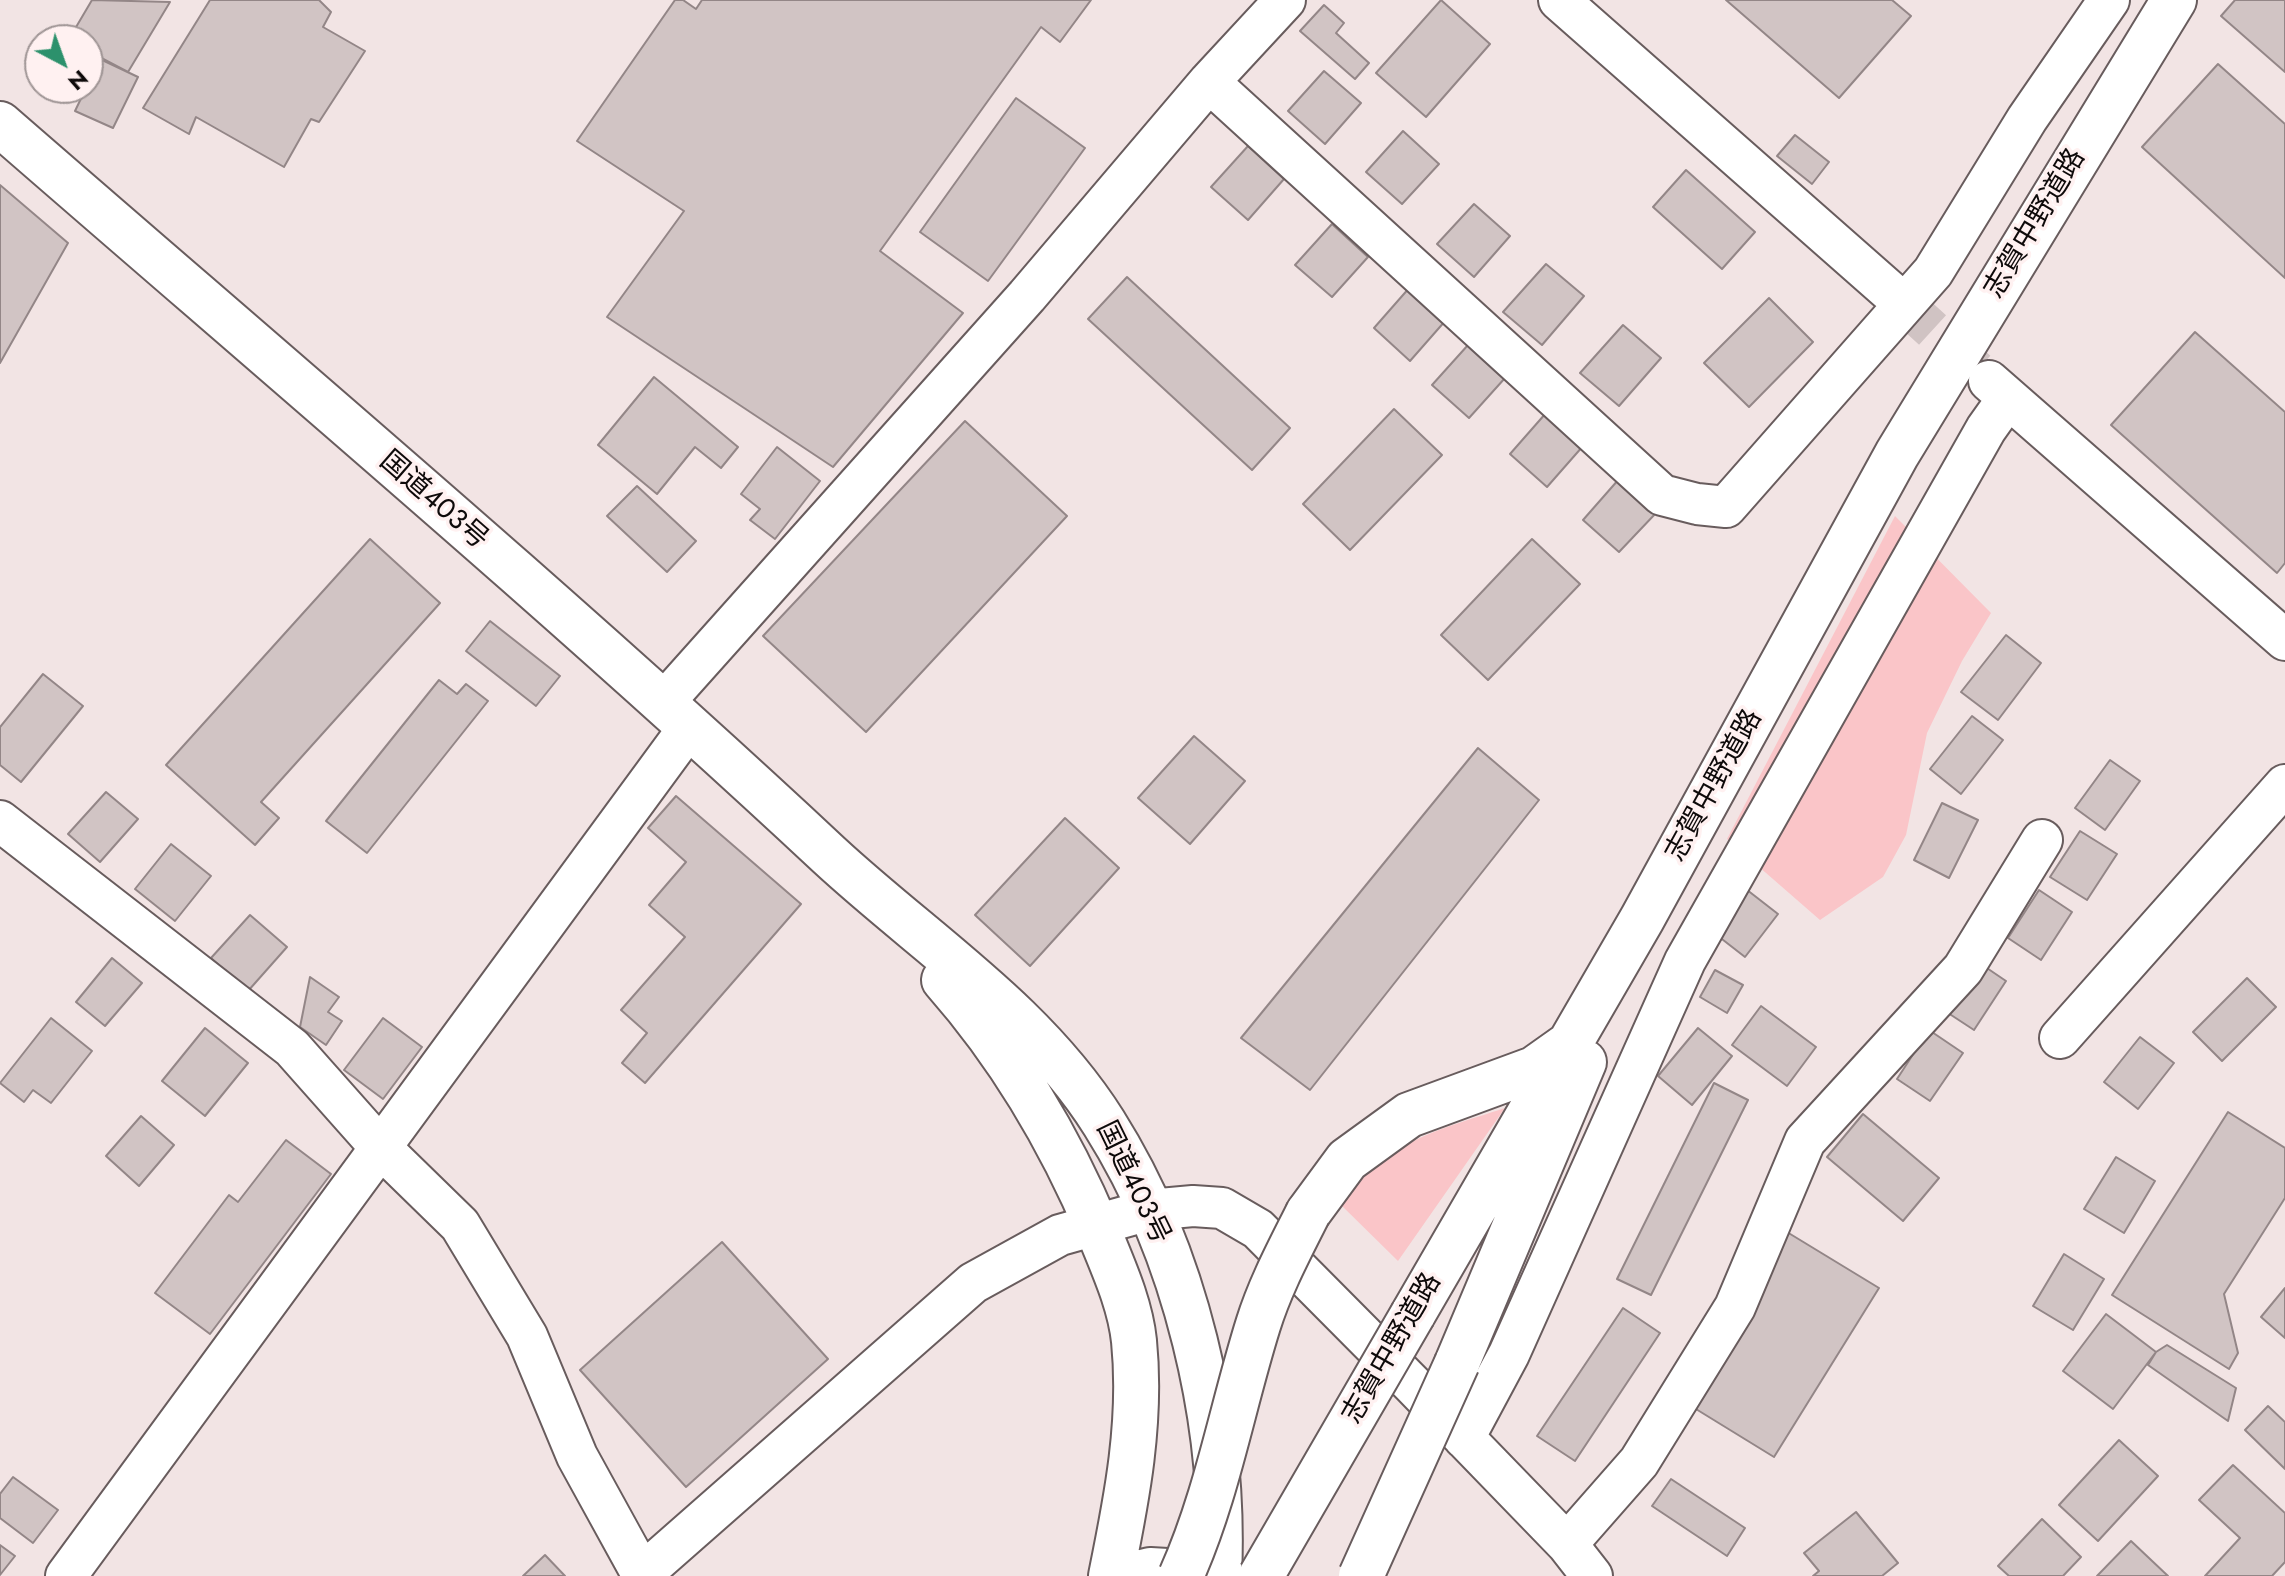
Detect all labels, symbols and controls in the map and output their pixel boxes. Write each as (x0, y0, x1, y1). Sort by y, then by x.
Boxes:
north arrow (24, 24, 104, 104)
text: N (61, 63, 96, 98)
street label: 志賀中野道路 (1978, 143, 2094, 305)
street label: 国道403号 (372, 445, 494, 557)
street label: 志賀中野道路 (1660, 704, 1770, 868)
street label: 国道403号 (1088, 1116, 1176, 1250)
street label: 志賀中野道路 (1336, 1268, 1450, 1430)

